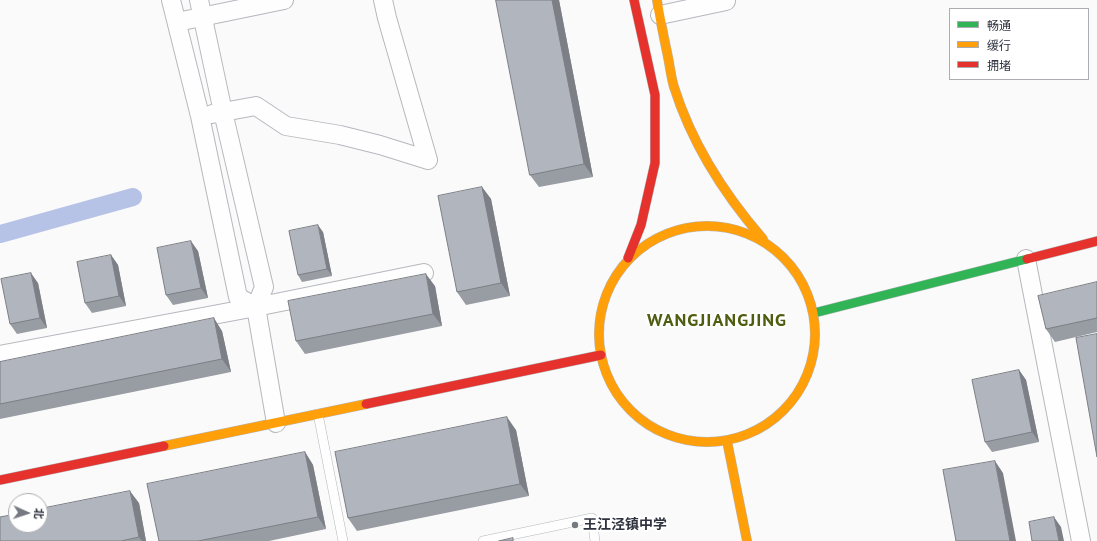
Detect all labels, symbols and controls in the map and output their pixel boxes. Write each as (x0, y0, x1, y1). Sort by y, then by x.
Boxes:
legend (949, 8, 1089, 80)
text: 畅通 (987, 18, 1011, 33)
text: 缓行 (987, 38, 1011, 53)
text: 拥堵 (987, 58, 1011, 73)
district label: WANGJIANGJING (647, 310, 787, 332)
north arrow (8, 493, 48, 533)
text: 北 (32, 508, 46, 519)
place label: 王江泾镇中学 (583, 517, 667, 533)
marker: 王江泾镇中学 (570, 520, 580, 530)

